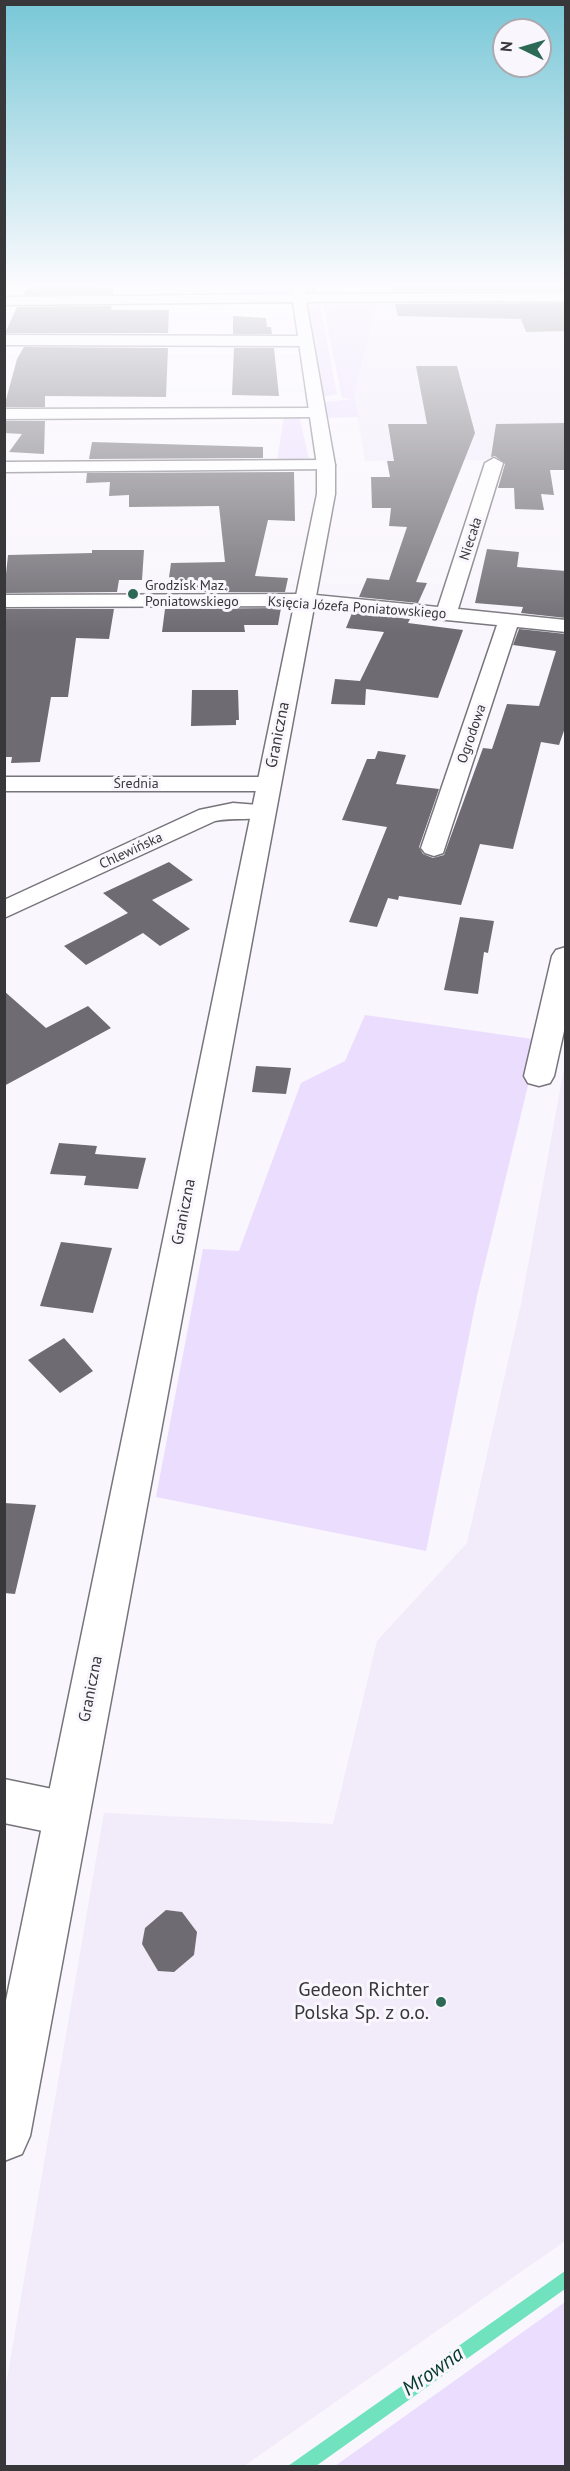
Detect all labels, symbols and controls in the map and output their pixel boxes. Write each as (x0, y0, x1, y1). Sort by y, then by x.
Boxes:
north arrow (492, 18, 552, 78)
text: N (496, 41, 516, 53)
street label: Niecała (456, 515, 486, 563)
place label: Grodzisk Maz. Poniatowskiego (145, 578, 239, 610)
marker: Grodzisk Maz. Poniatowskiego (126, 587, 140, 601)
street label: Księcia Józefa Poniatowskiego (267, 593, 447, 623)
street label: Graniczna (262, 700, 294, 770)
street label: Ogrodowa (454, 702, 490, 766)
street label: Średnia (113, 776, 159, 792)
street label: Chlewińska (97, 829, 165, 873)
street label: Graniczna (168, 1177, 200, 1247)
street label: Graniczna (75, 1654, 107, 1724)
place label: Gedeon Richter Polska Sp. z o.o. (294, 1978, 429, 2025)
marker: Gedeon Richter Polska Sp. z o.o. (434, 1995, 448, 2009)
water label: Mrowna (398, 2342, 468, 2402)

